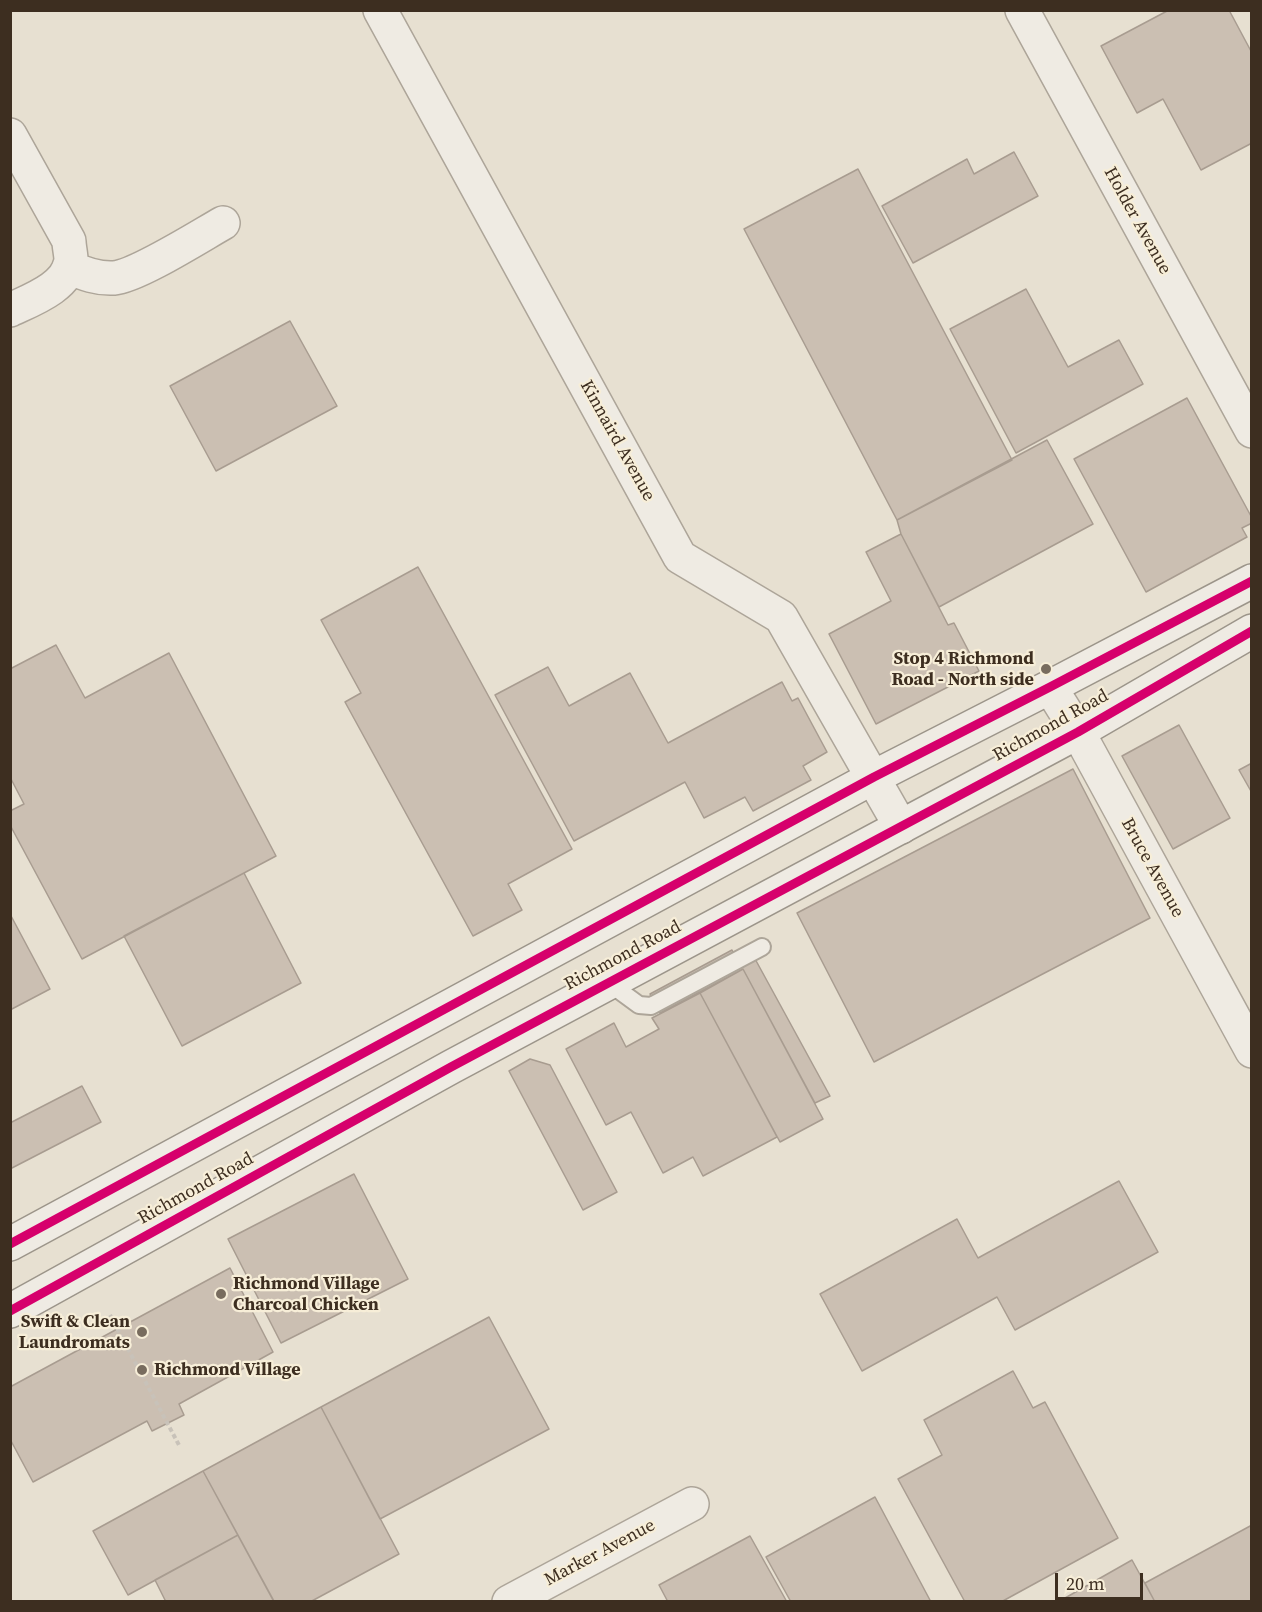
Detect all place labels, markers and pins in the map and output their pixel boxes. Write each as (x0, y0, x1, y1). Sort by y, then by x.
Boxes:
place label: Stop 4 Richmond Road - North side (892, 648, 1034, 690)
marker: Stop 4 Richmond Road - North side (1039, 662, 1053, 676)
place label: Richmond Village Charcoal Chicken (233, 1273, 380, 1316)
marker: Richmond Village Charcoal Chicken (214, 1287, 228, 1301)
place label: Swift & Clean Laundromats (19, 1311, 130, 1354)
marker: Swift & Clean Laundromats (135, 1325, 149, 1339)
place label: Richmond Village (154, 1359, 301, 1381)
marker: Richmond Village (135, 1363, 149, 1377)

